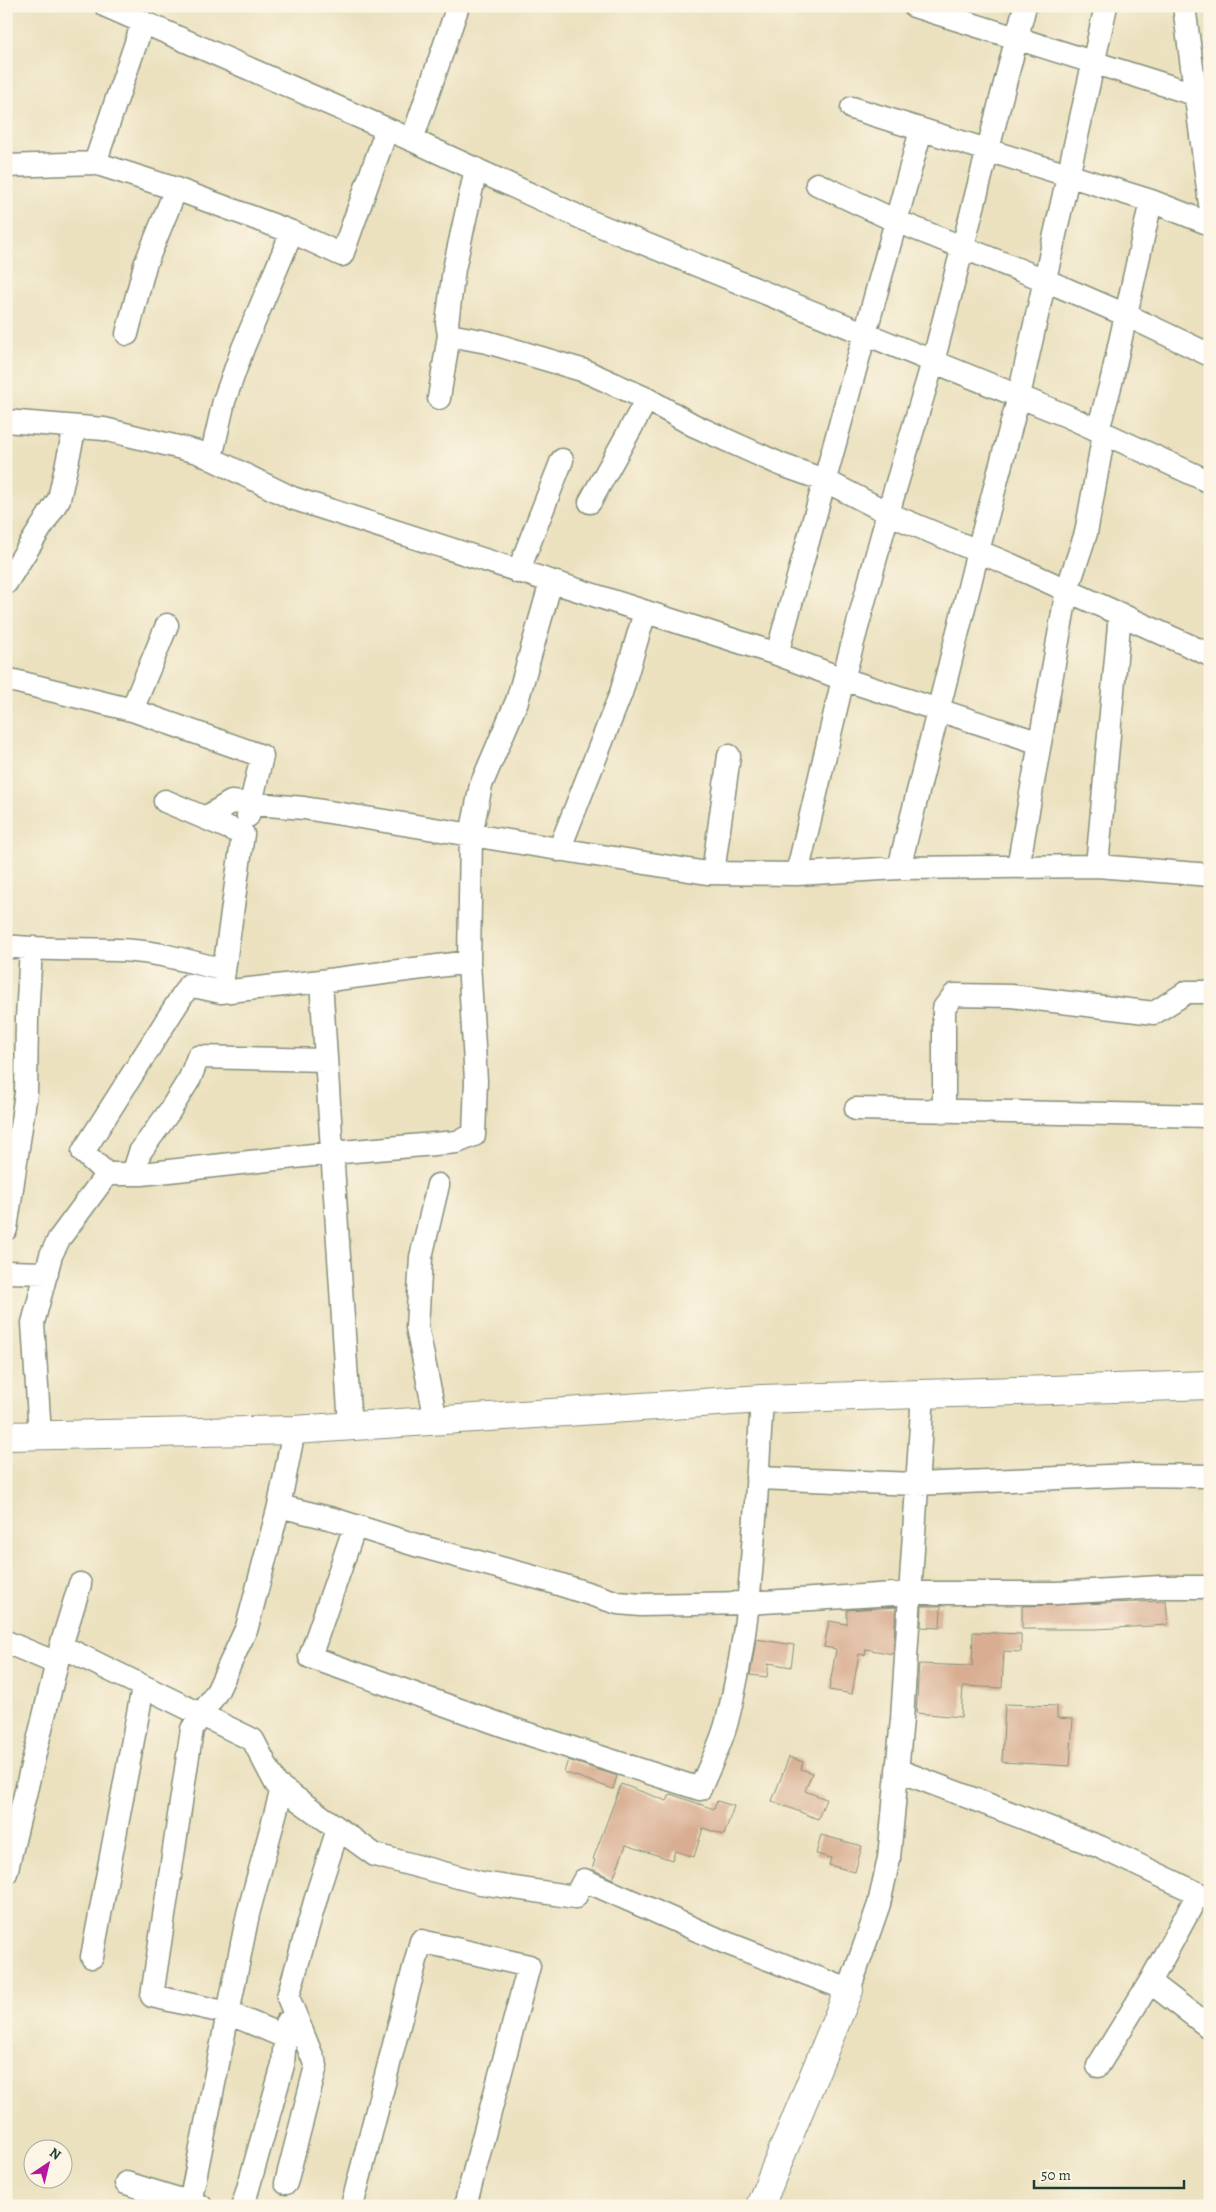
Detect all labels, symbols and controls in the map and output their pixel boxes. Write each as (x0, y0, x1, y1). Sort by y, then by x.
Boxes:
north arrow (22, 2140, 72, 2190)
text: N (46, 2143, 65, 2164)
scale bar (1034, 2157, 1184, 2189)
text: 50 m (1041, 2165, 1071, 2185)

